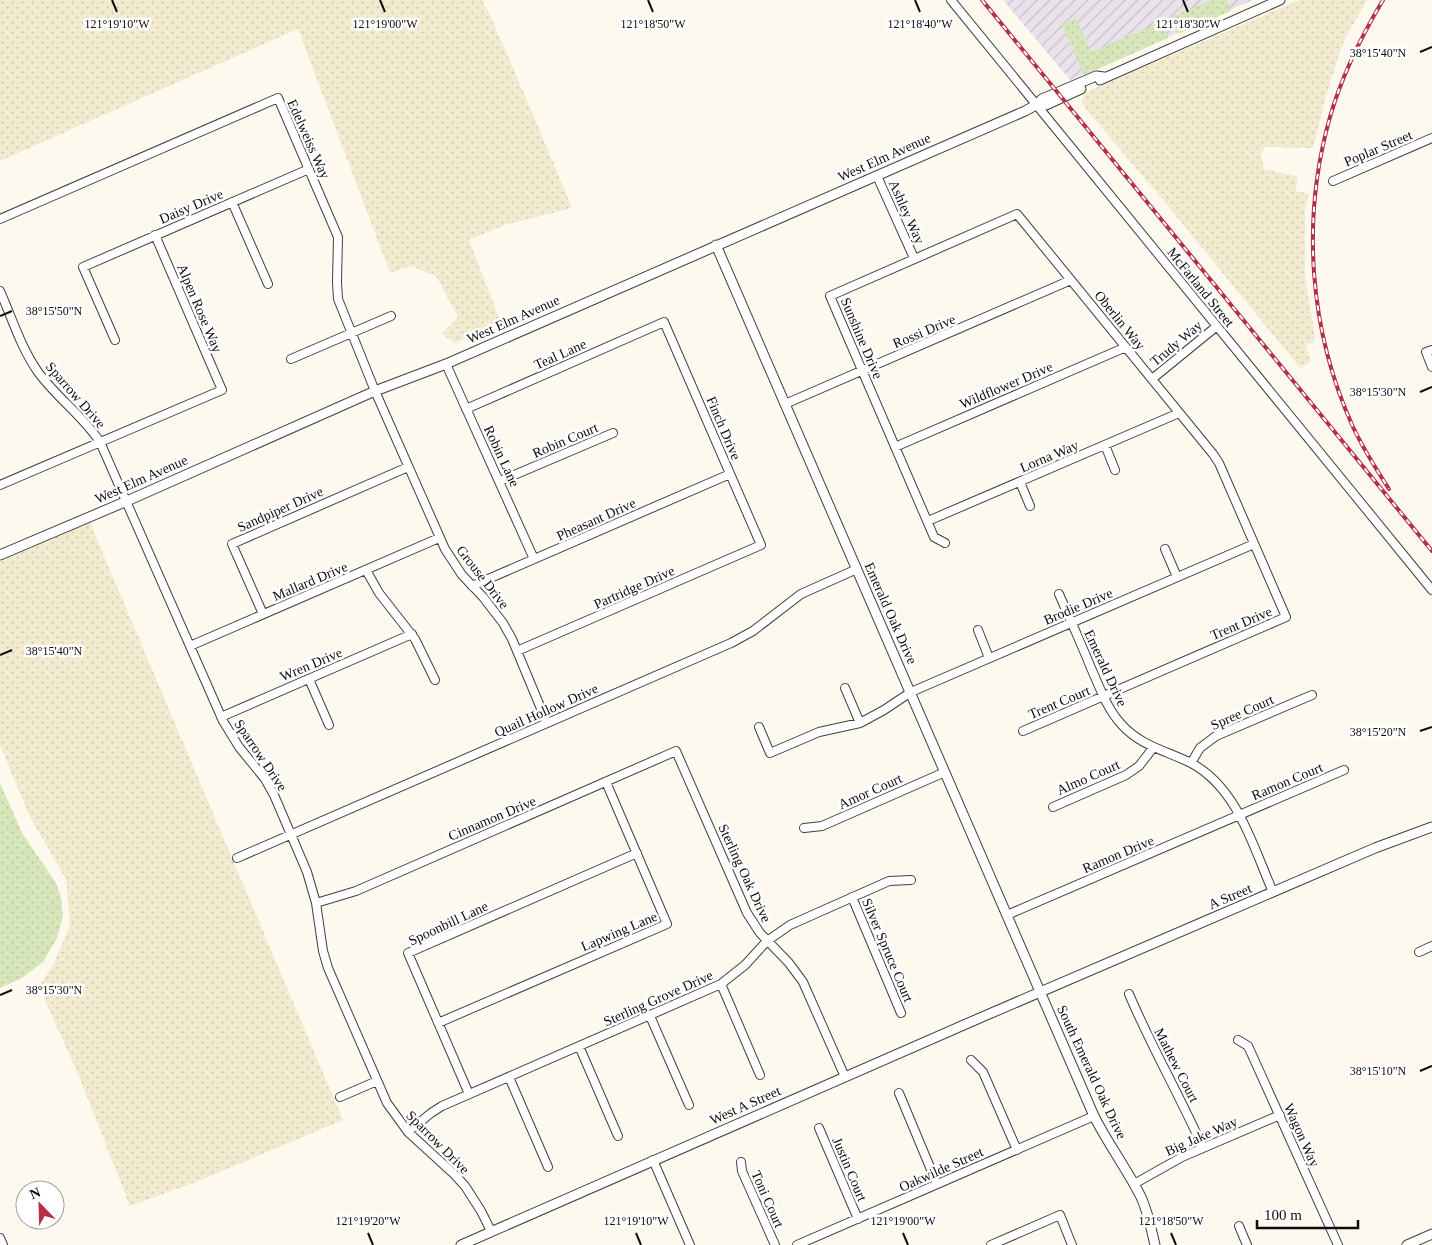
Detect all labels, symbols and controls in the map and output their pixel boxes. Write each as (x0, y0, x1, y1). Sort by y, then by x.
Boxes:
text: 121°19'10"W (84, 17, 150, 31)
text: 121°19'00"W (352, 17, 418, 31)
text: 121°18'50"W (620, 17, 686, 31)
text: 121°18'40"W (887, 17, 953, 31)
text: 121°18'30"W (1155, 17, 1221, 31)
text: 38°15'40"N (1350, 46, 1407, 60)
street label: Edelweiss Way (284, 97, 333, 181)
street label: Poplar Street (1342, 127, 1415, 170)
street label: West Elm Avenue (836, 130, 933, 185)
street label: Ashley Way (886, 178, 927, 246)
street label: Daisy Drive (157, 186, 225, 227)
street label: McFarland Street (1164, 245, 1237, 330)
street label: Alpen Rose Way (174, 262, 225, 355)
street label: Oberlin Way (1091, 288, 1148, 353)
street label: West Elm Avenue (465, 292, 562, 347)
street label: Sunshine Drive (838, 295, 885, 381)
text: 38°15'50"N (26, 304, 83, 318)
street label: Rossi Drive (891, 312, 958, 351)
street label: Trudy Way (1148, 318, 1205, 369)
street label: Teal Lane (532, 336, 589, 373)
street label: Sparrow Drive (43, 359, 108, 431)
street label: Wildflower Drive (958, 359, 1055, 412)
text: 38°15'30"N (1350, 385, 1407, 399)
street label: Finch Drive (703, 394, 744, 462)
street label: Robin Court (530, 420, 600, 461)
street label: Robin Lane (481, 423, 522, 489)
street label: Lorna Way (1018, 437, 1081, 475)
street label: West Elm Avenue (93, 452, 190, 507)
street label: Sandpiper Drive (235, 484, 325, 535)
street label: Pheasant Drive (554, 495, 638, 544)
street label: Grouse Drive (453, 543, 512, 612)
street label: Mallard Drive (271, 559, 350, 604)
street label: Emerald Oak Drive (861, 560, 920, 666)
street label: Partridge Drive (592, 563, 677, 612)
street label: Brodie Drive (1041, 585, 1115, 628)
street label: Trent Drive (1208, 604, 1274, 643)
street label: Emerald Drive (1081, 628, 1130, 709)
text: 38°15'40"N (26, 644, 83, 658)
street label: Wren Drive (278, 645, 344, 684)
street label: Quail Hollow Drive (492, 681, 600, 740)
street label: Trent Court (1026, 683, 1092, 722)
street label: Spree Court (1208, 692, 1276, 733)
street label: Sparrow Drive (231, 717, 290, 794)
text: 38°15'20"N (1350, 725, 1407, 739)
street label: Almo Court (1054, 757, 1122, 798)
street label: Ramon Court (1249, 760, 1325, 803)
street label: Amor Court (836, 771, 904, 812)
street label: Cinnamon Drive (446, 793, 538, 844)
street label: Sterling Oak Drive (715, 822, 774, 925)
street label: Ramon Drive (1080, 833, 1156, 876)
street label: A Street (1206, 881, 1254, 912)
street label: Silver Spruce Court (859, 896, 916, 1004)
street label: Spoonbill Lane (406, 898, 490, 948)
street label: Lapwing Lane (579, 909, 660, 954)
street label: Sterling Grove Drive (601, 968, 715, 1029)
text: 38°15'30"N (26, 983, 83, 997)
street label: South Emerald Oak Drive (1054, 1003, 1129, 1141)
street label: Mathew Court (1151, 1026, 1202, 1105)
text: 38°15'10"N (1350, 1064, 1407, 1078)
street label: West A Street (707, 1083, 783, 1128)
street label: Wagon Way (1281, 1101, 1322, 1169)
street label: Sparrow Drive (403, 1108, 472, 1177)
street label: Big Jake Way (1163, 1114, 1240, 1159)
street label: Justin Court (829, 1135, 870, 1204)
street label: Oakwilde Street (897, 1144, 986, 1195)
street label: Toni Court (748, 1168, 787, 1230)
north arrow (15, 1180, 65, 1230)
text: N (28, 1185, 43, 1202)
scale bar (1257, 1198, 1358, 1230)
text: 100 m (1264, 1207, 1302, 1223)
text: 121°19'20"W (335, 1214, 401, 1228)
text: 121°19'10"W (603, 1214, 669, 1228)
text: 121°19'00"W (870, 1214, 936, 1228)
text: 121°18'50"W (1138, 1214, 1204, 1228)

